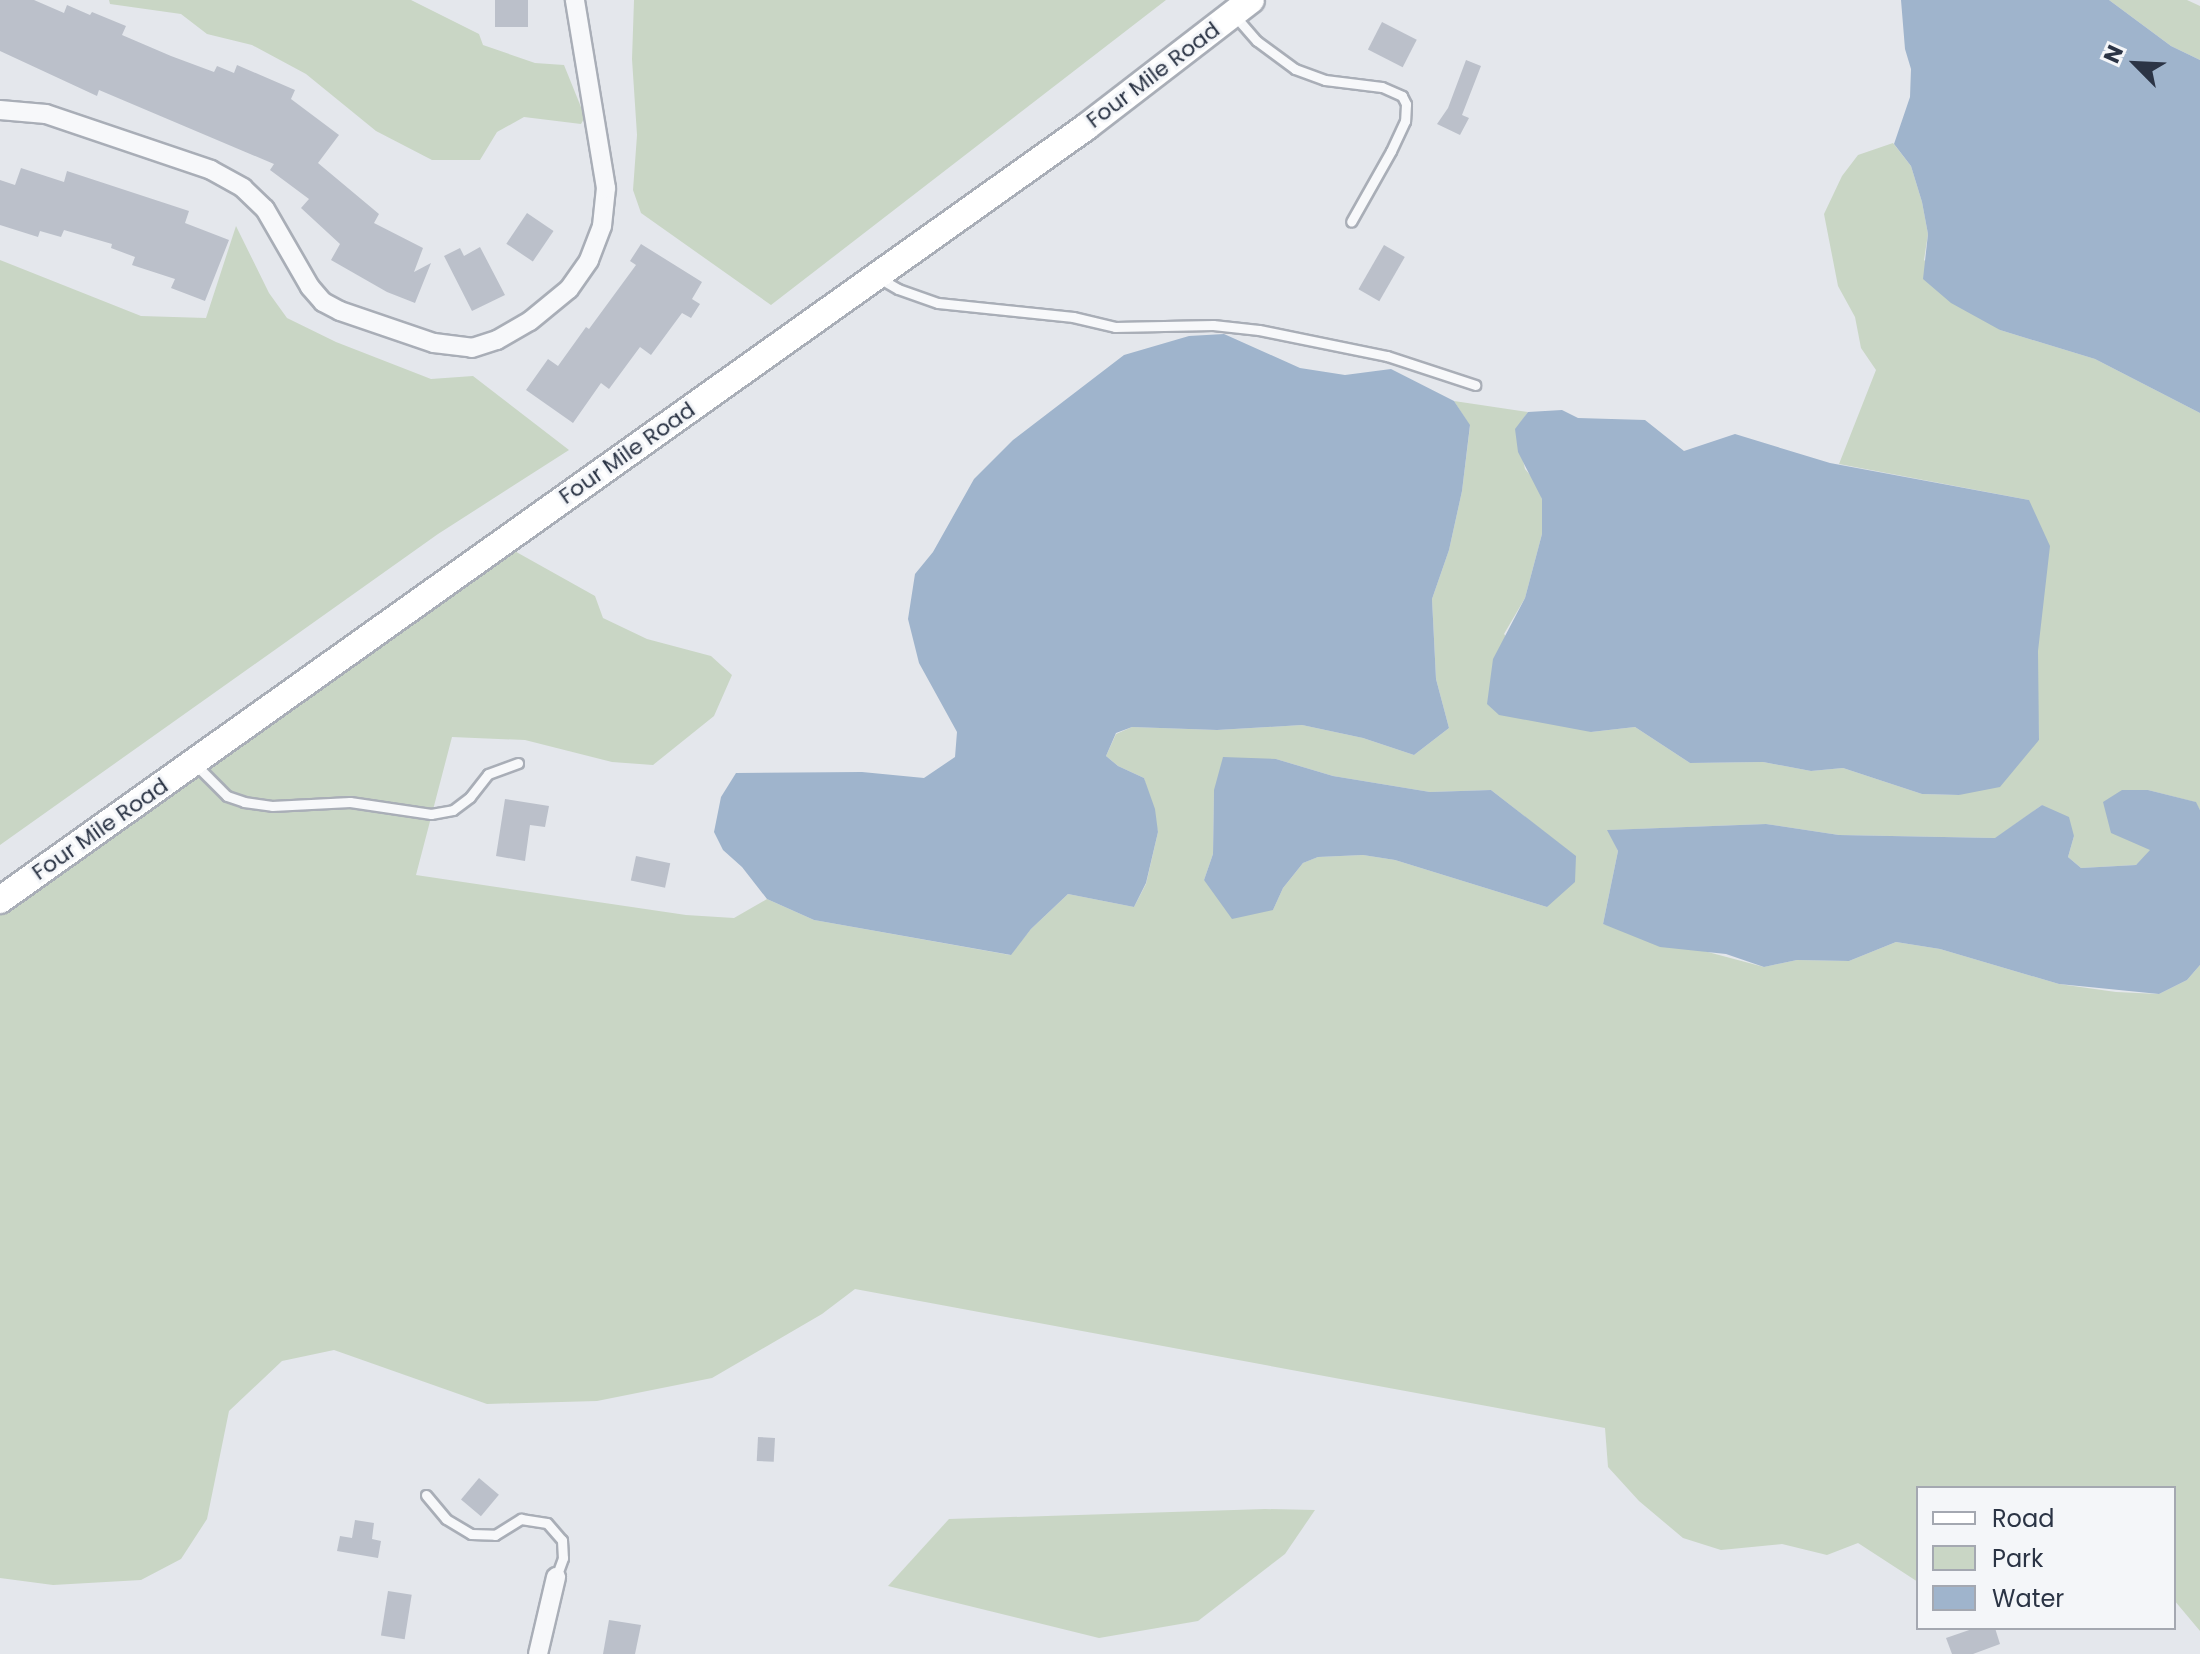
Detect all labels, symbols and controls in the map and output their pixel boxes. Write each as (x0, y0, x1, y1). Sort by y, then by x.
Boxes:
street label: Four Mile Road (1081, 16, 1225, 134)
north arrow (2096, 24, 2176, 104)
text: N (2096, 40, 2131, 68)
street label: Four Mile Road (554, 396, 700, 510)
street label: Four Mile Road (27, 772, 173, 886)
legend (1916, 1486, 2176, 1630)
text: Road (1992, 1502, 2054, 1535)
text: Park (1992, 1542, 2043, 1575)
text: Water (1992, 1582, 2064, 1615)

